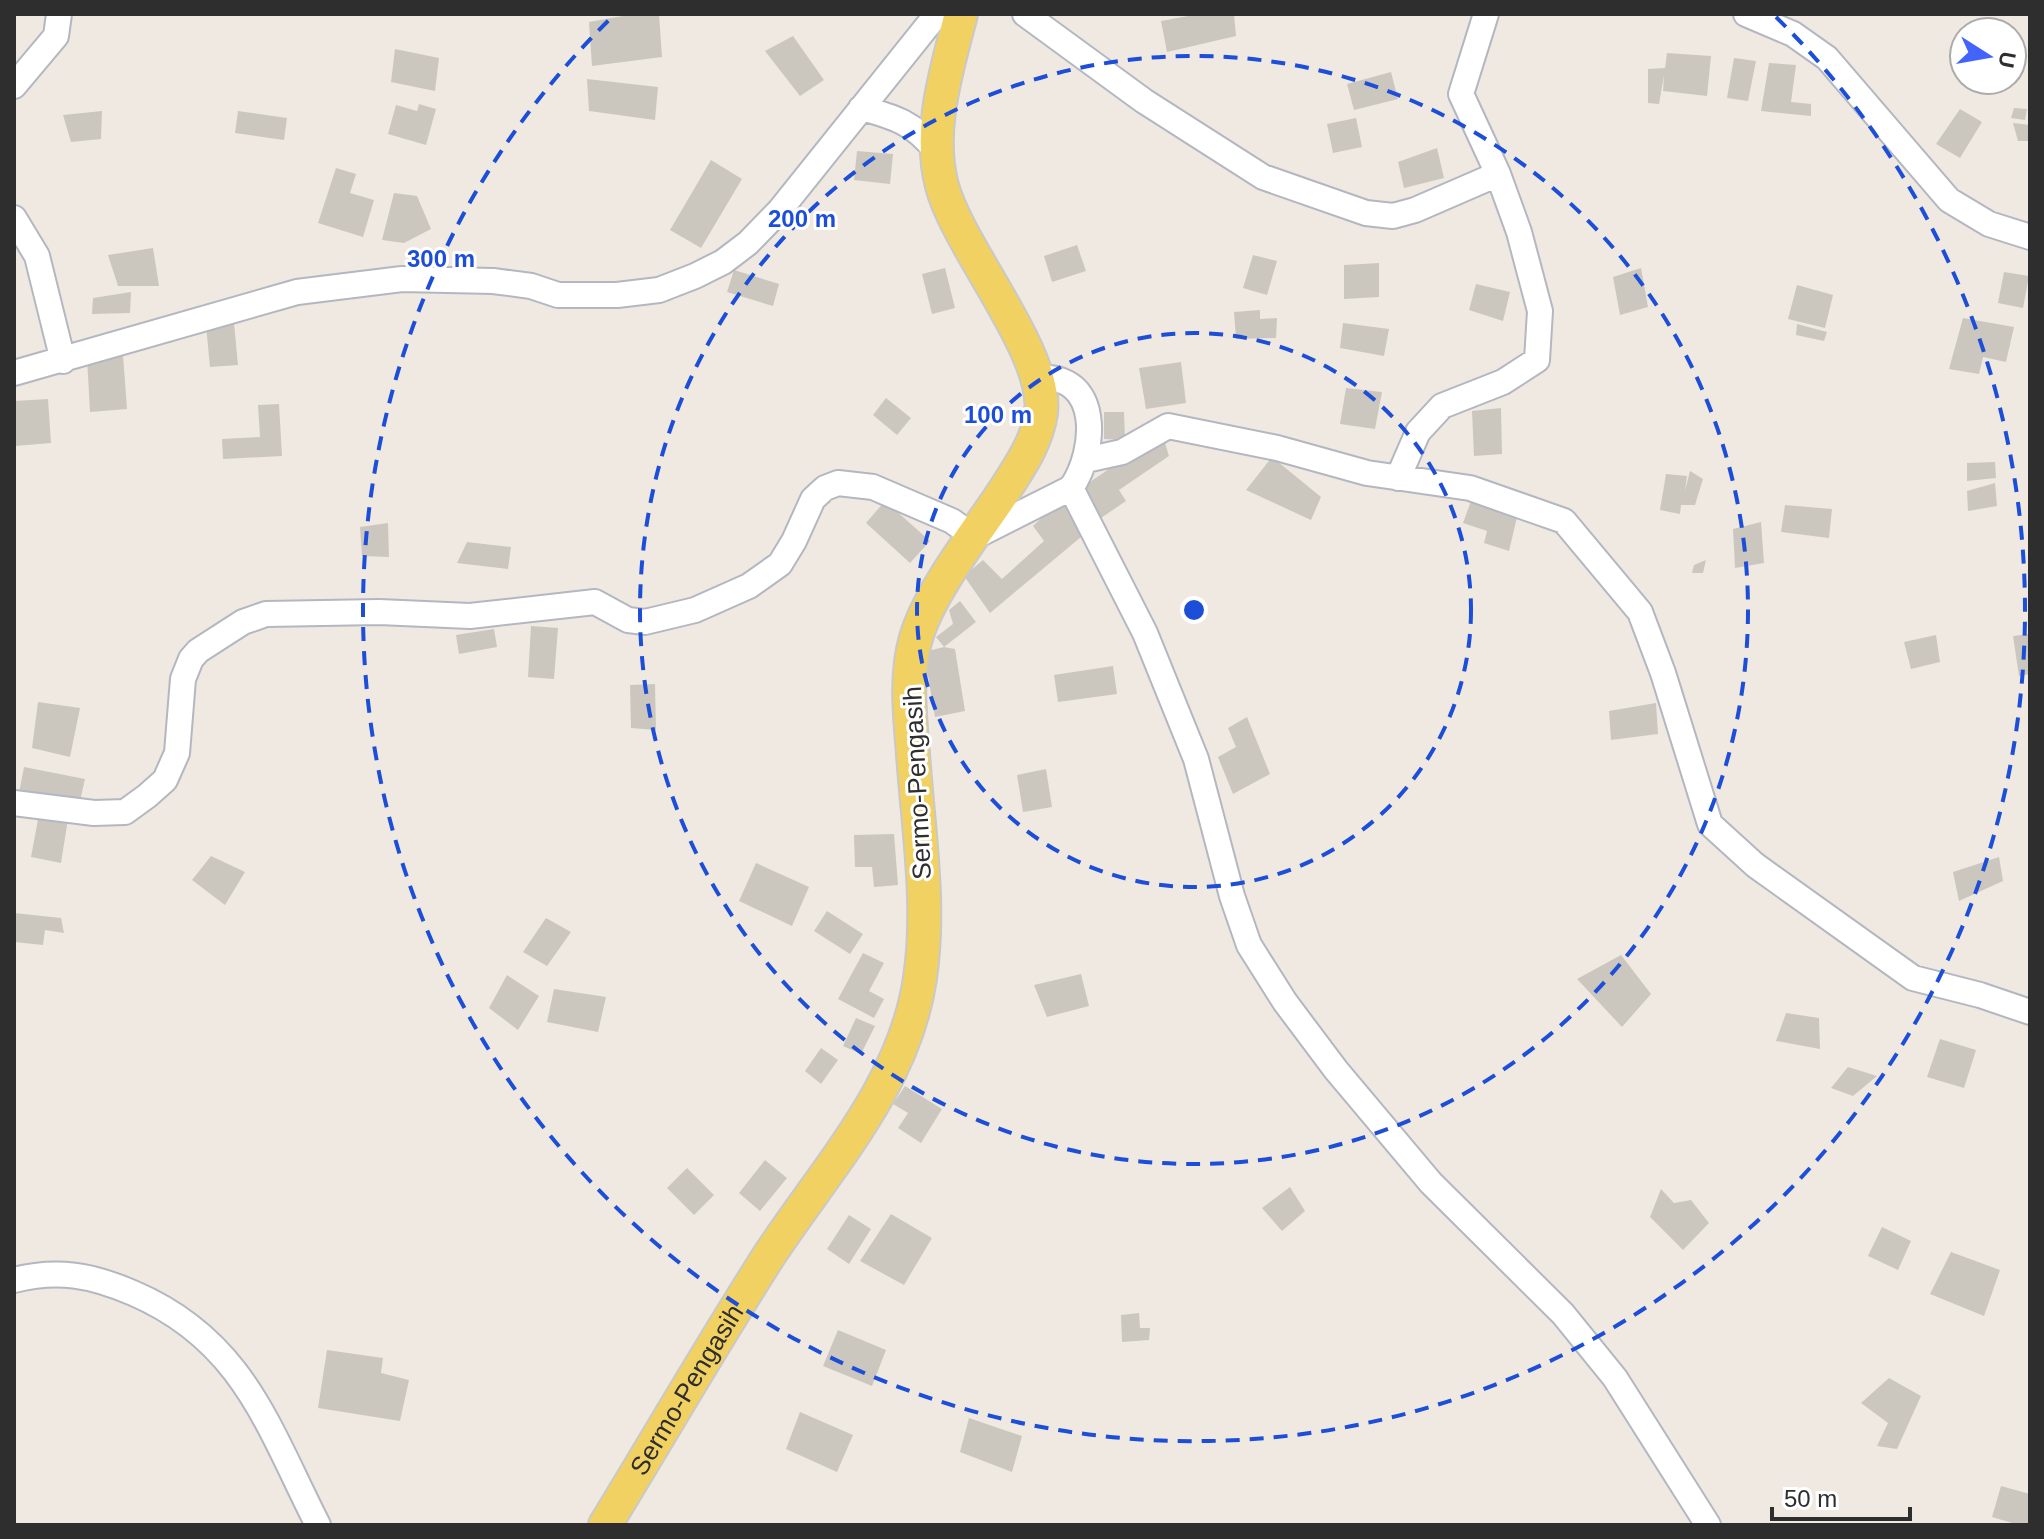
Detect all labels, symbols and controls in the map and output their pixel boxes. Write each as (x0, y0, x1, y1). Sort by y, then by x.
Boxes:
north arrow (1948, 16, 2028, 96)
text: U (1993, 50, 2021, 70)
text: 200 m (768, 205, 836, 232)
text: 300 m (407, 245, 475, 272)
text: 100 m (964, 401, 1032, 428)
centre of rings (1180, 596, 1208, 624)
street label: Sermo-Pengasih (897, 686, 937, 880)
street label: Sermo-Pengasih (624, 1299, 750, 1481)
scale bar (1772, 1471, 1910, 1521)
text: 50 m (1784, 1485, 1837, 1512)

